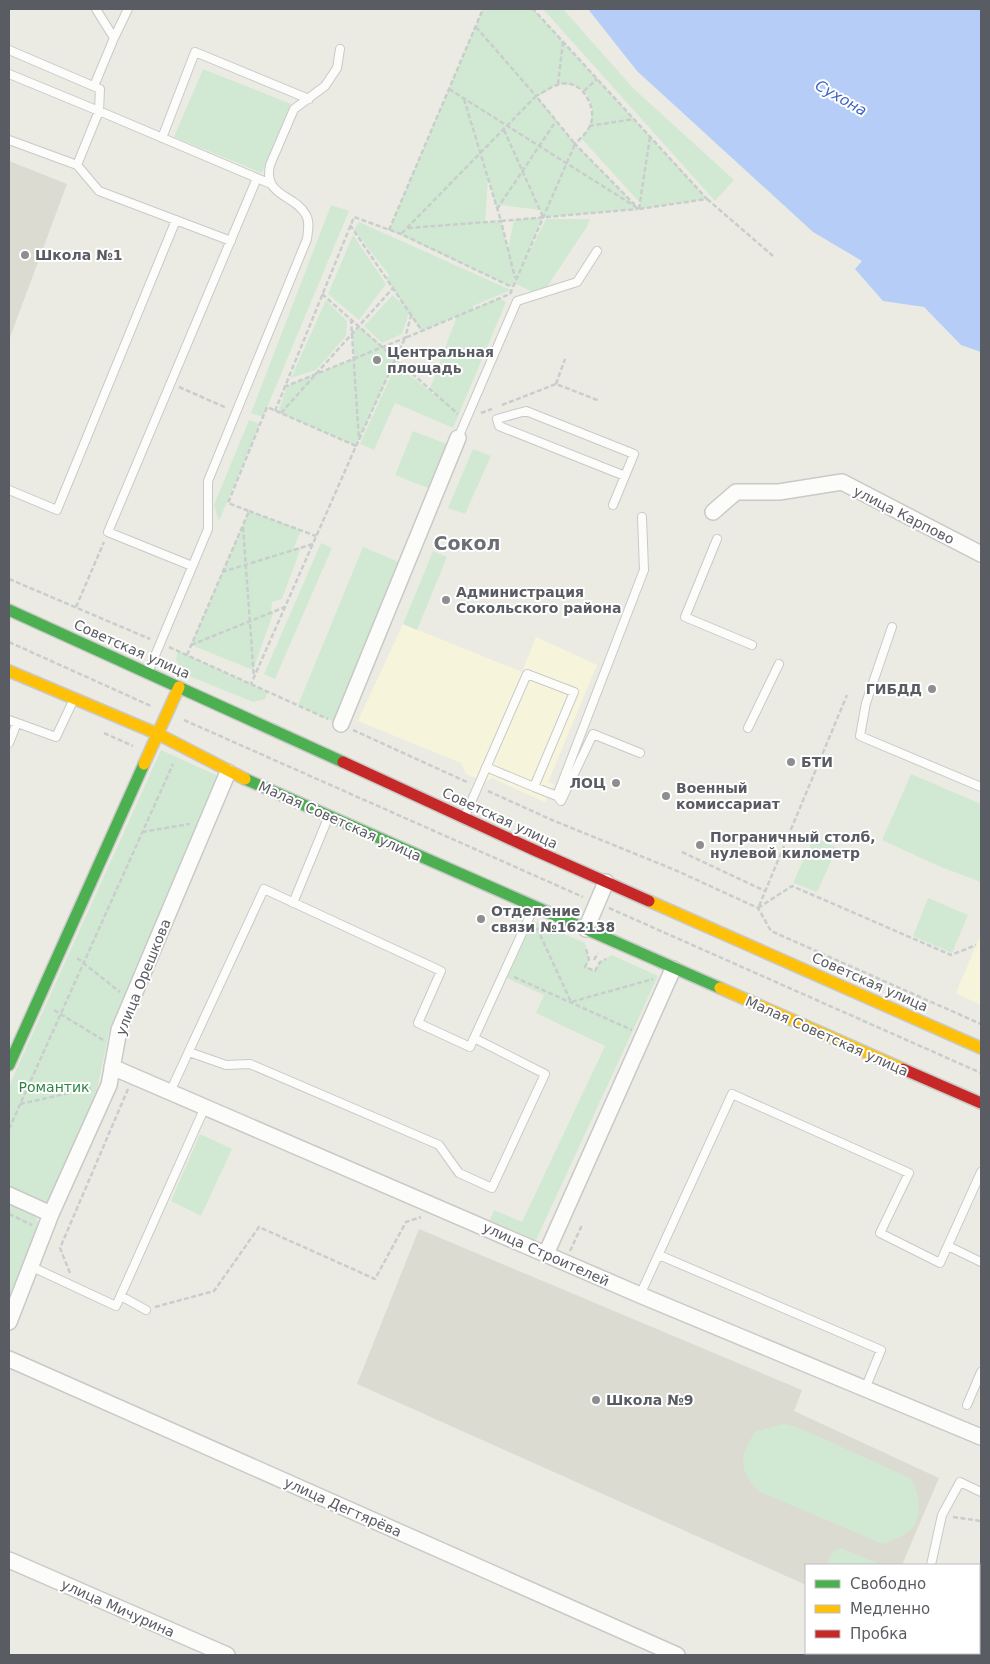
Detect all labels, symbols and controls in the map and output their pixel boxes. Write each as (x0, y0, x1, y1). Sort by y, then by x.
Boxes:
water label: Сухона (812, 76, 870, 120)
place label: Школа №1 (35, 247, 123, 263)
marker: Школа №1 (19, 249, 31, 261)
place label: Центральная площадь (387, 344, 494, 376)
marker: Центральная площадь (371, 354, 383, 366)
street label: улица Карпово (851, 483, 957, 547)
district label: Сокол (434, 532, 500, 554)
place label: Администрация Сокольского района (456, 584, 621, 616)
marker: Администрация Сокольского района (440, 594, 452, 606)
street label: Советская улица (71, 616, 193, 682)
place label: ГИБДД (866, 681, 922, 697)
marker: ГИБДД (926, 683, 938, 695)
place label: БТИ (801, 754, 833, 770)
marker: БТИ (785, 756, 797, 768)
place label: ЛОЦ (569, 775, 606, 791)
marker: ЛОЦ (610, 777, 622, 789)
street label: Малая Советская улица (256, 778, 424, 864)
place label: Военный комиссариат (676, 780, 781, 812)
street label: Советская улица (440, 784, 560, 852)
marker: Военный комиссариат (660, 790, 672, 802)
place label: Пограничный столб, нулевой километр (710, 829, 876, 861)
marker: Пограничный столб, нулевой километр (694, 839, 706, 851)
place label: Отделение связи №162138 (491, 903, 615, 935)
marker: Отделение связи №162138 (475, 913, 487, 925)
street label: улица Орешкова (112, 916, 174, 1038)
street label: Советская улица (809, 949, 931, 1015)
street label: Малая Советская улица (743, 993, 911, 1079)
park label: Романтик (18, 1079, 90, 1095)
street label: улица Строителей (480, 1219, 612, 1289)
place label: Школа №9 (606, 1392, 694, 1408)
marker: Школа №9 (590, 1394, 602, 1406)
street label: улица Дегтярёва (282, 1474, 404, 1540)
legend (805, 1564, 980, 1654)
text: Свободно (850, 1575, 926, 1593)
street label: улица Мичурина (59, 1576, 177, 1640)
text: Медленно (850, 1600, 930, 1618)
text: Пробка (850, 1625, 907, 1643)

